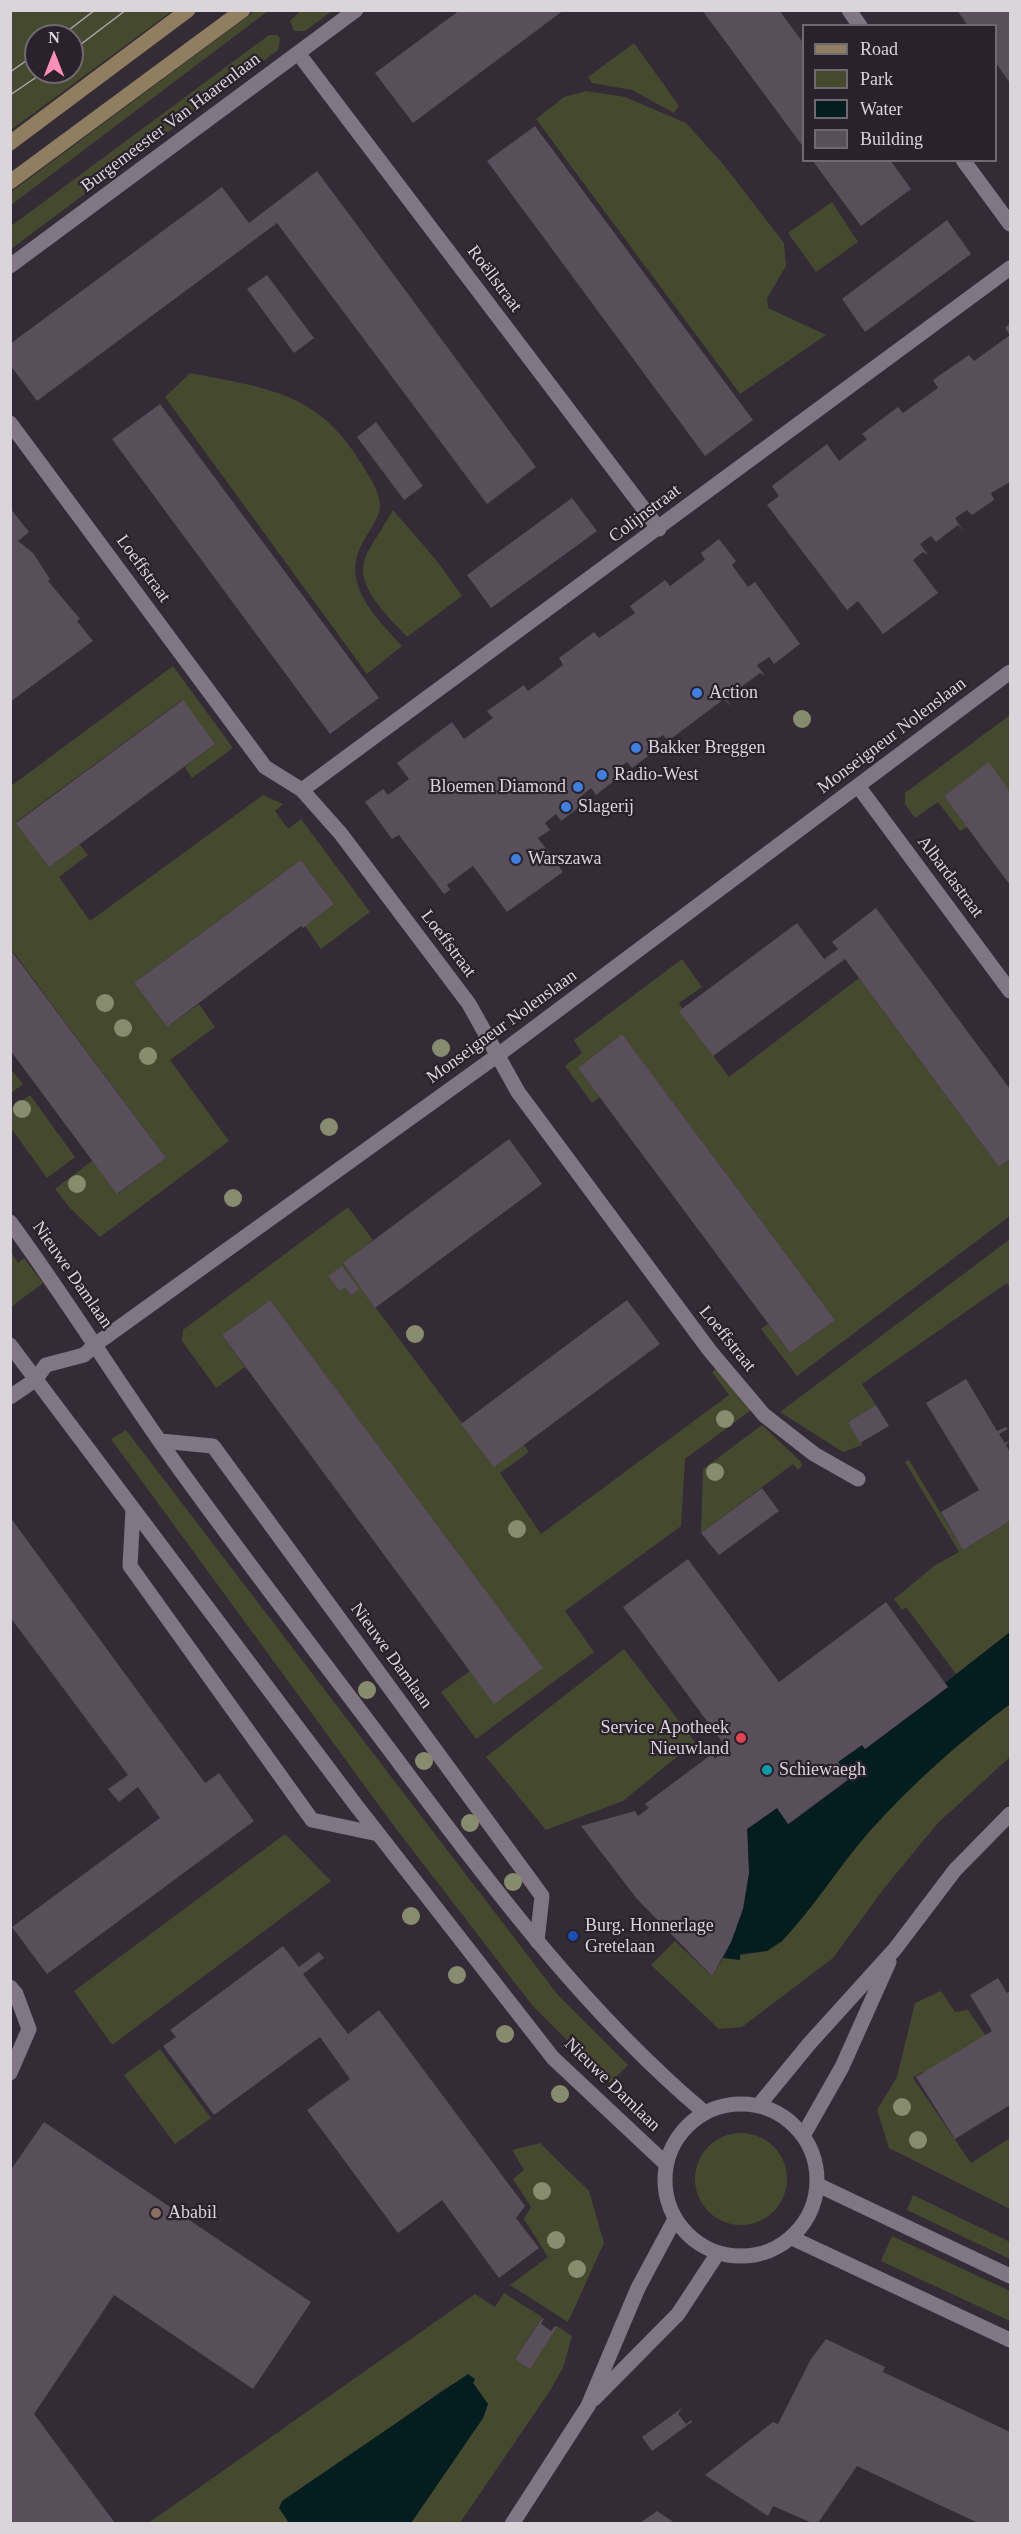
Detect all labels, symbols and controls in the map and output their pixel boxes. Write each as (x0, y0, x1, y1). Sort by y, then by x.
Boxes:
north arrow (24, 24, 84, 84)
legend (802, 24, 997, 162)
text: N (48, 29, 60, 46)
text: Road (860, 39, 898, 59)
street label: Burgemeester Van Haarenlaan (77, 49, 265, 197)
text: Park (860, 69, 893, 89)
text: Water (860, 99, 903, 119)
text: Building (860, 129, 923, 149)
street label: Roëllstraat (462, 241, 526, 317)
street label: Colijnstraat (605, 480, 685, 548)
street label: Loeffstraat (111, 531, 175, 607)
street label: Monseigneur Nolenslaan (813, 673, 971, 799)
place label: Action (709, 682, 758, 704)
marker: Action (690, 686, 704, 700)
place label: Bakker Breggen (648, 737, 765, 759)
marker: Bakker Breggen (629, 741, 643, 755)
place label: Radio-West (614, 764, 699, 786)
marker: Radio-West (595, 768, 609, 782)
place label: Bloemen Diamond (430, 776, 566, 798)
marker: Bloemen Diamond (571, 780, 585, 794)
place label: Slagerij (578, 796, 634, 818)
marker: Slagerij (559, 800, 573, 814)
street label: Albardastraat (912, 832, 988, 922)
place label: Warszawa (528, 848, 602, 870)
marker: Warszawa (509, 852, 523, 866)
street label: Loeffstraat (416, 906, 480, 982)
street label: Monseigneur Nolenslaan (423, 965, 581, 1089)
street label: Nieuwe Damlaan (27, 1217, 117, 1333)
street label: Loeffstraat (694, 1302, 760, 1376)
street label: Nieuwe Damlaan (345, 1599, 437, 1713)
place label: Service Apotheek Nieuwland (601, 1717, 729, 1760)
marker: Service Apotheek Nieuwland (734, 1731, 748, 1745)
place label: Schiewaegh (779, 1759, 866, 1781)
marker: Schiewaegh (760, 1763, 774, 1777)
place label: Burg. Honnerlage Gretelaan (585, 1915, 714, 1958)
marker: Burg. Honnerlage Gretelaan (566, 1929, 580, 1943)
street label: Nieuwe Damlaan (559, 2034, 665, 2136)
place label: Ababil (168, 2202, 217, 2224)
marker: Ababil (149, 2206, 163, 2220)

